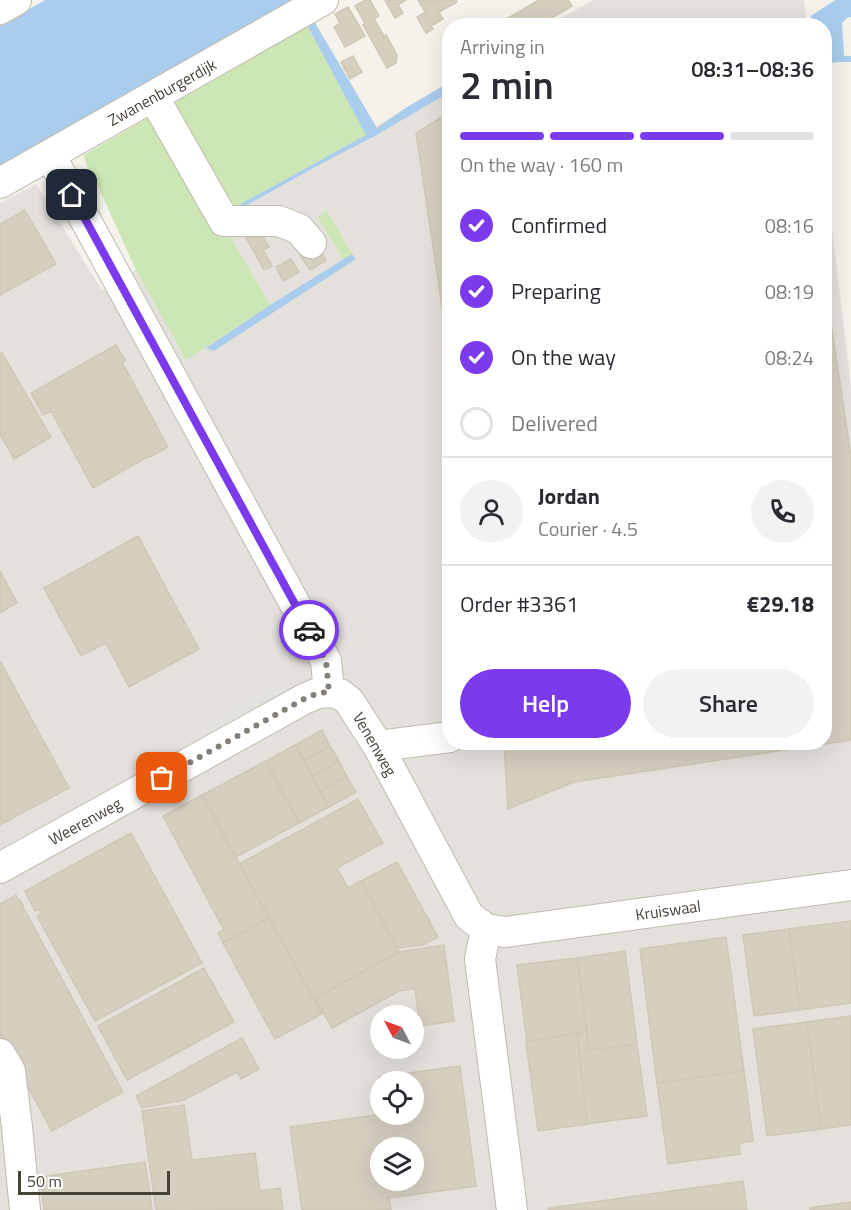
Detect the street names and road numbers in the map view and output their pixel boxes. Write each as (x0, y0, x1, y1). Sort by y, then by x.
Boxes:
street label: Zwanenburgerdijk (103, 52, 221, 132)
street label: Venenweg (347, 707, 403, 781)
street label: Weerenweg (44, 791, 126, 851)
street label: Kruiswaal (634, 894, 702, 926)

